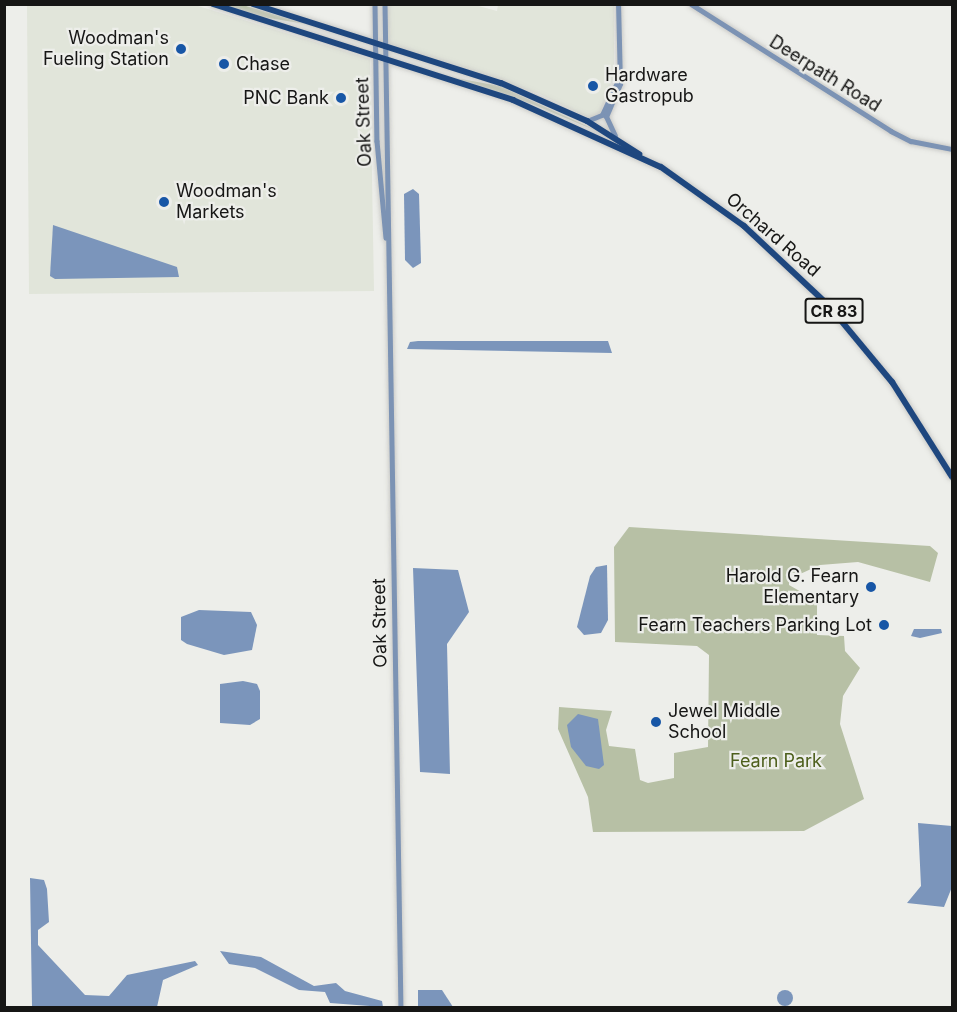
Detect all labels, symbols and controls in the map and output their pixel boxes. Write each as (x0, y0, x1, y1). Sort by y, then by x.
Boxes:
place label: Woodman's Fueling Station (43, 28, 169, 70)
street label: Deerpath Road (765, 31, 885, 117)
marker: Woodman's Fueling Station (174, 42, 188, 56)
place label: Chase (236, 53, 290, 75)
marker: Chase (217, 57, 231, 71)
place label: Hardware Gastropub (605, 65, 694, 107)
street label: Oak Street (352, 77, 376, 167)
marker: Hardware Gastropub (586, 79, 600, 93)
place label: PNC Bank (243, 87, 329, 109)
marker: PNC Bank (334, 91, 348, 105)
place label: Woodman's Markets (176, 181, 277, 224)
street label: Orchard Road (722, 188, 824, 282)
marker: Woodman's Markets (157, 195, 171, 209)
road number: CR 83 (804, 298, 864, 324)
place label: Harold G. Fearn Elementary (726, 566, 859, 608)
street label: Oak Street (368, 578, 392, 668)
marker: Harold G. Fearn Elementary (864, 580, 878, 594)
place label: Fearn Teachers Parking Lot (638, 614, 872, 636)
marker: Fearn Teachers Parking Lot (877, 618, 891, 632)
place label: Jewel Middle School (668, 701, 780, 744)
marker: Jewel Middle School (649, 715, 663, 729)
park label: Fearn Park (730, 750, 822, 772)

